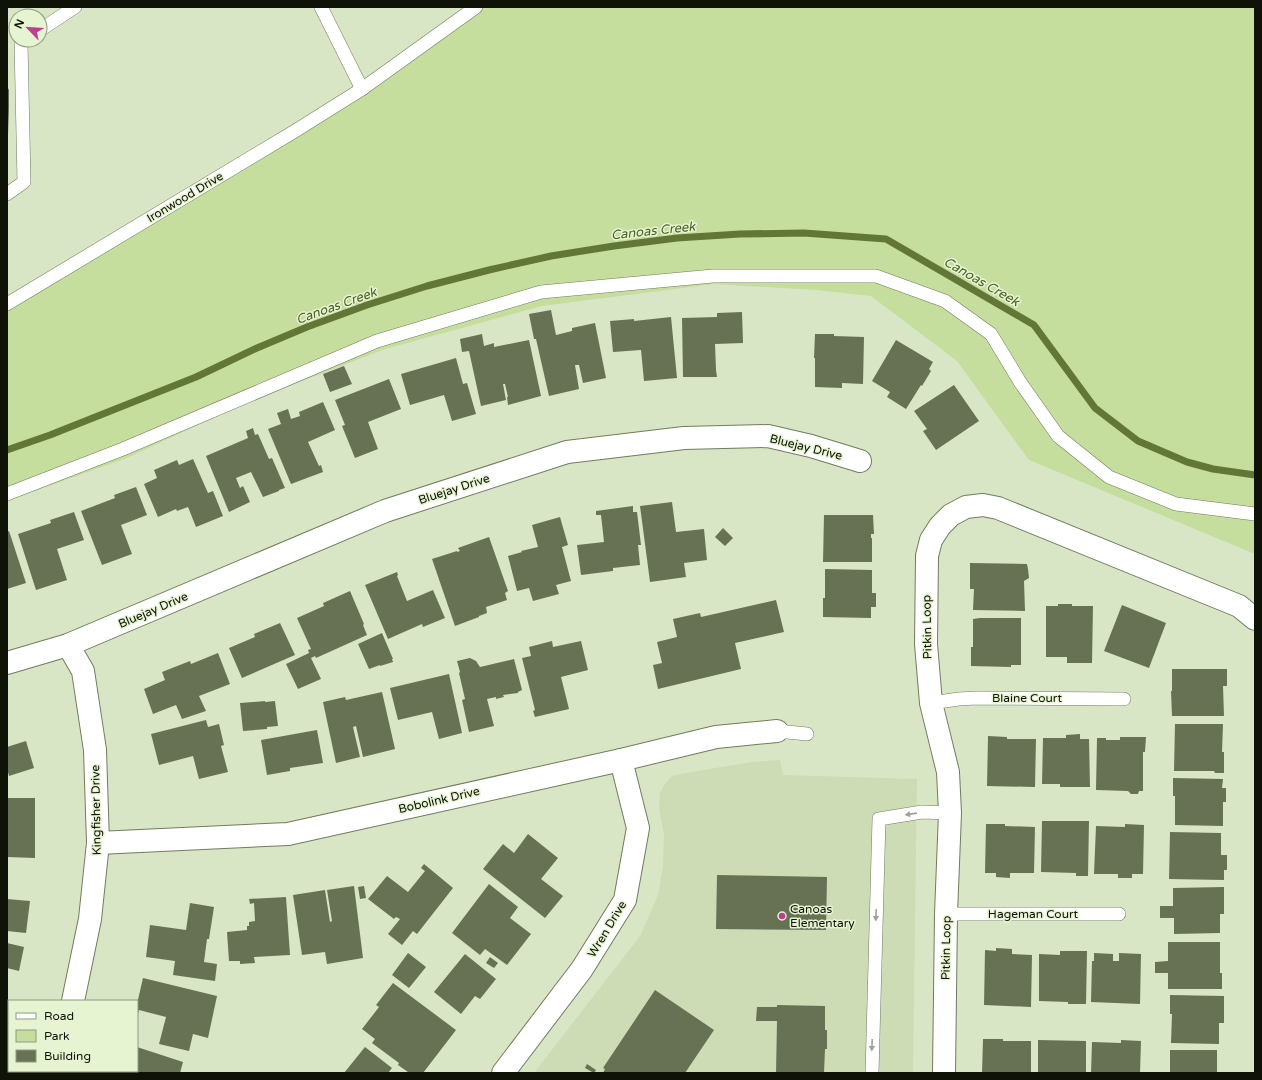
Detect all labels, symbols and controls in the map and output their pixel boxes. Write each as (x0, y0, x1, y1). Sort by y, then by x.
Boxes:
north arrow (8, 8, 48, 48)
text: N (12, 17, 27, 31)
street label: Ironwood Drive (144, 169, 226, 225)
water label: Canoas Creek (610, 219, 697, 243)
water label: Canoas Creek (941, 254, 1023, 310)
water label: Canoas Creek (294, 284, 380, 328)
street label: Bluejay Drive (768, 431, 844, 463)
street label: Bluejay Drive (417, 471, 492, 507)
street label: Bluejay Drive (116, 589, 190, 631)
street label: Pitkin Loop (919, 595, 935, 659)
street label: Blaine Court (992, 691, 1062, 705)
street label: Kingfisher Drive (88, 764, 104, 855)
street label: Bobolink Drive (397, 784, 481, 816)
one-way arrow (905, 811, 917, 817)
street label: Wren Drive (585, 898, 629, 960)
place label: Canoas Elementary (790, 902, 855, 930)
street label: Hageman Court (988, 907, 1079, 921)
one-way arrow (873, 909, 879, 922)
marker: Canoas Elementary (777, 911, 787, 921)
street label: Pitkin Loop (938, 916, 954, 980)
legend (8, 1000, 138, 1072)
text: Road (44, 1009, 74, 1023)
text: Park (44, 1029, 70, 1043)
one-way arrow (869, 1039, 876, 1051)
text: Building (44, 1049, 91, 1063)

